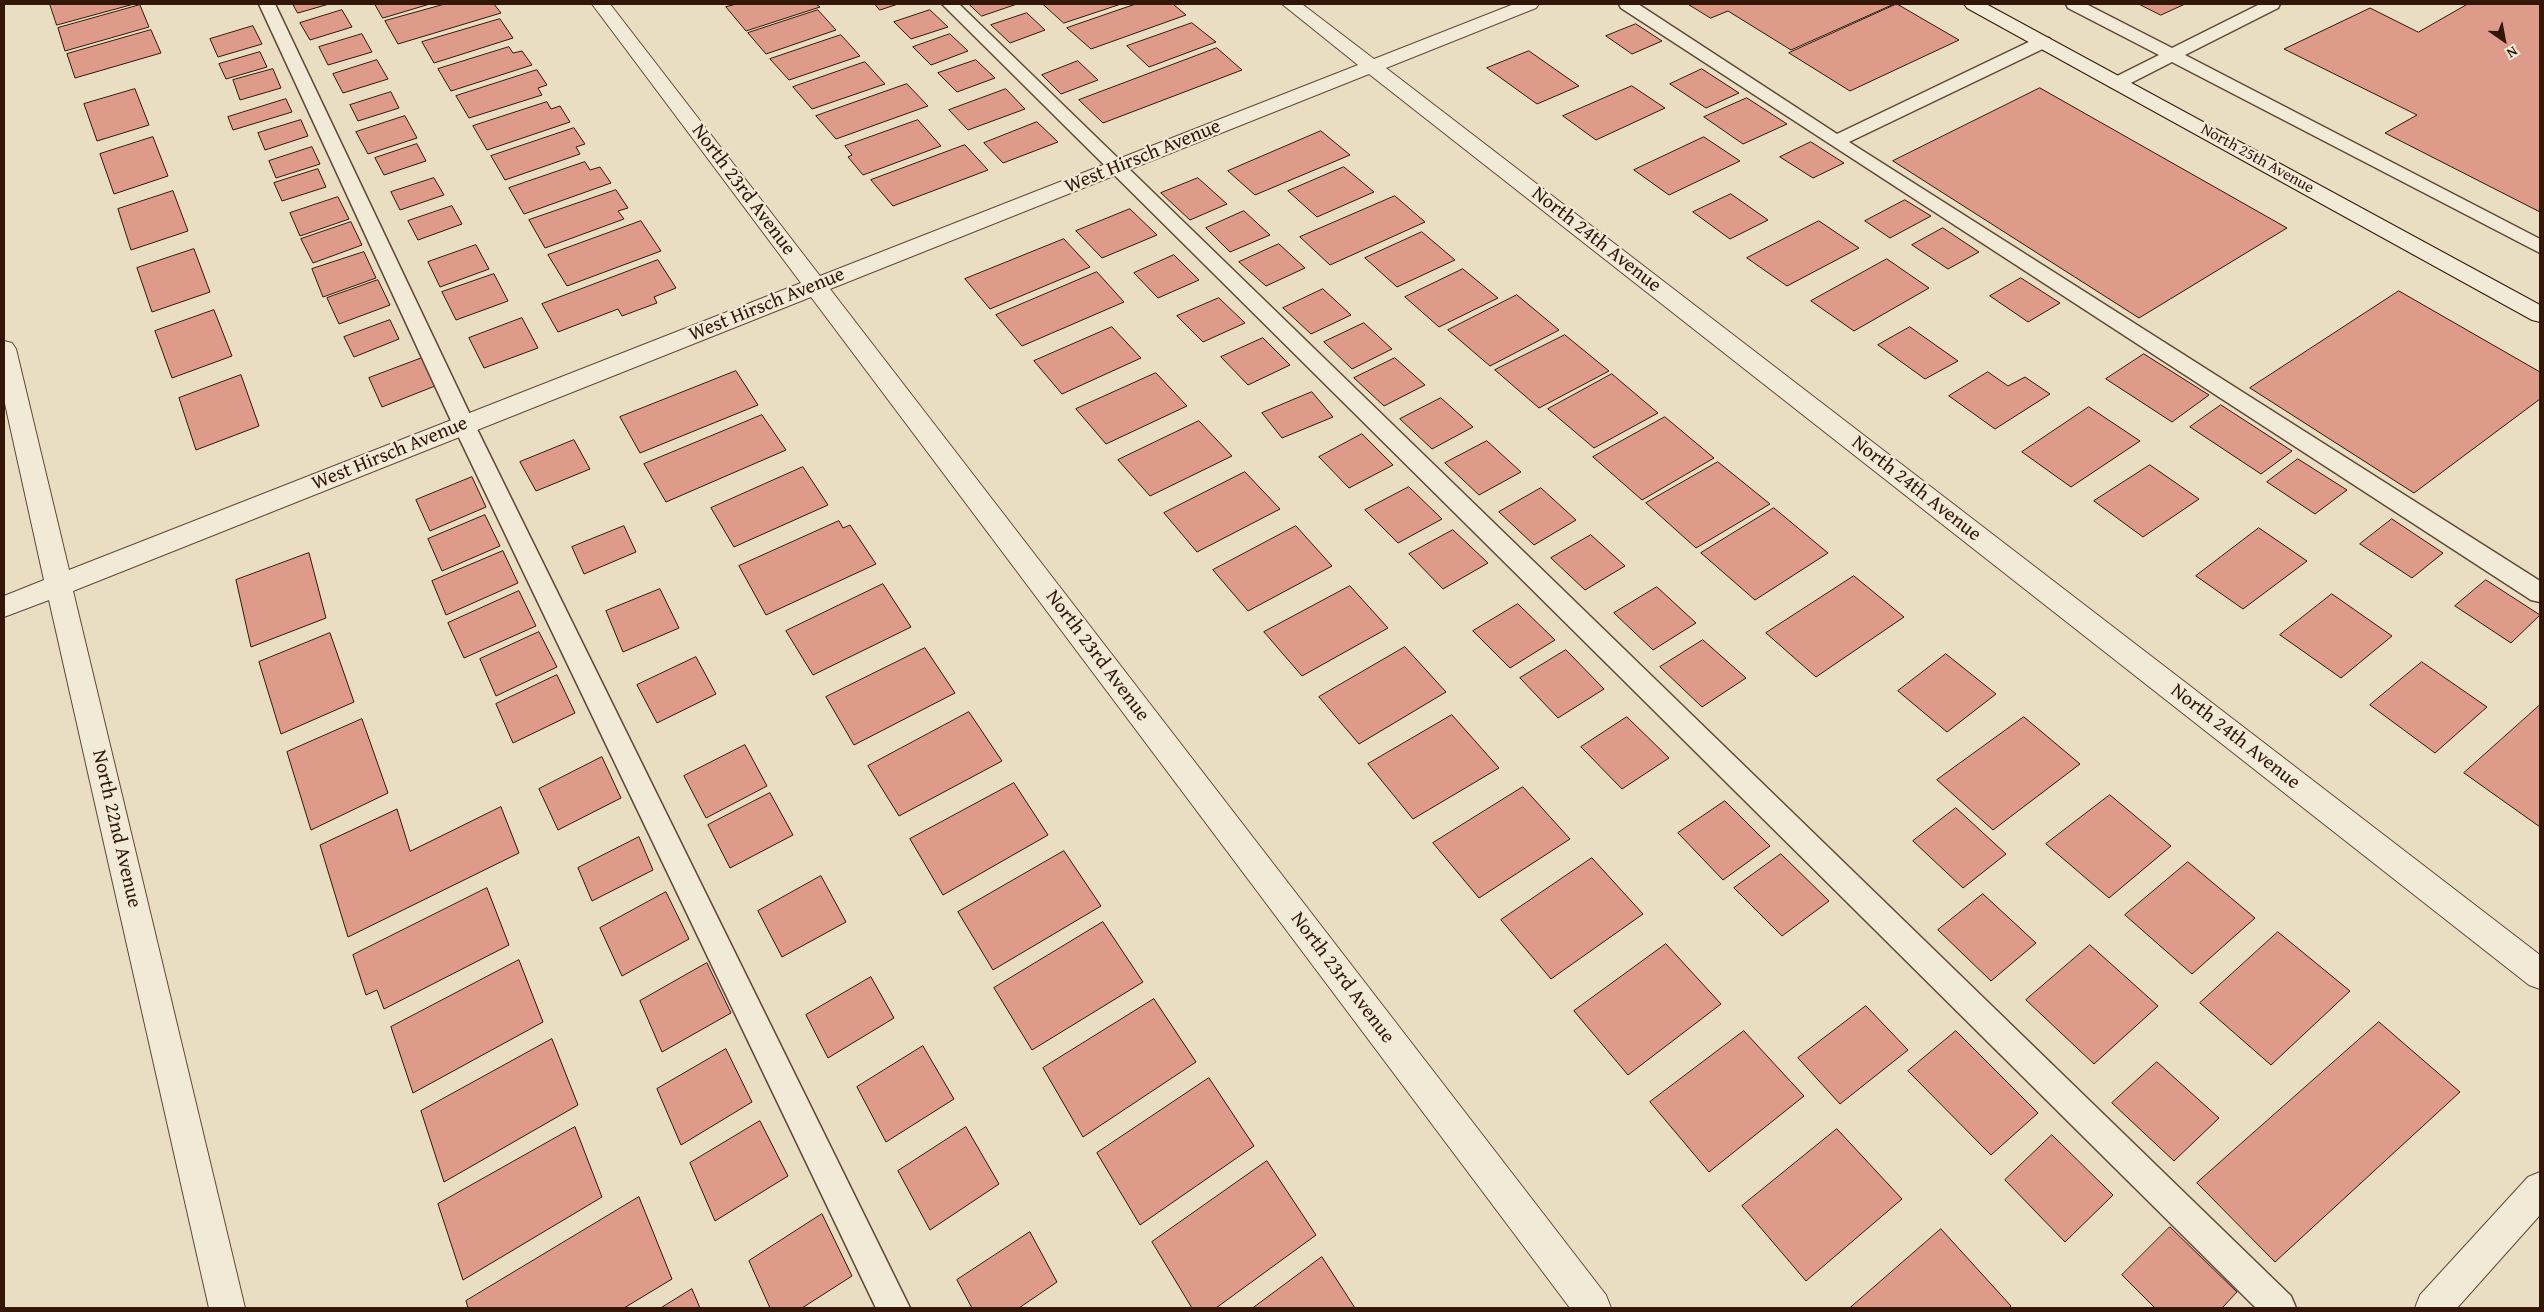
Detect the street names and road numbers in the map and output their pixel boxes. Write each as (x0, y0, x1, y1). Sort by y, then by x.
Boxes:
street label: West Hirsch Avenue (1062, 115, 1224, 199)
street label: North 23rd Avenue (686, 120, 800, 260)
street label: North 25th Avenue (2197, 120, 2317, 198)
street label: North 24th Avenue (1527, 182, 1665, 298)
street label: West Hirsch Avenue (686, 263, 848, 347)
street label: West Hirsch Avenue (309, 412, 471, 496)
street label: North 24th Avenue (1847, 431, 1985, 547)
street label: North 23rd Avenue (1040, 586, 1154, 726)
street label: North 24th Avenue (2166, 679, 2304, 795)
street label: North 22nd Avenue (86, 748, 146, 910)
street label: North 23rd Avenue (1285, 908, 1399, 1048)

